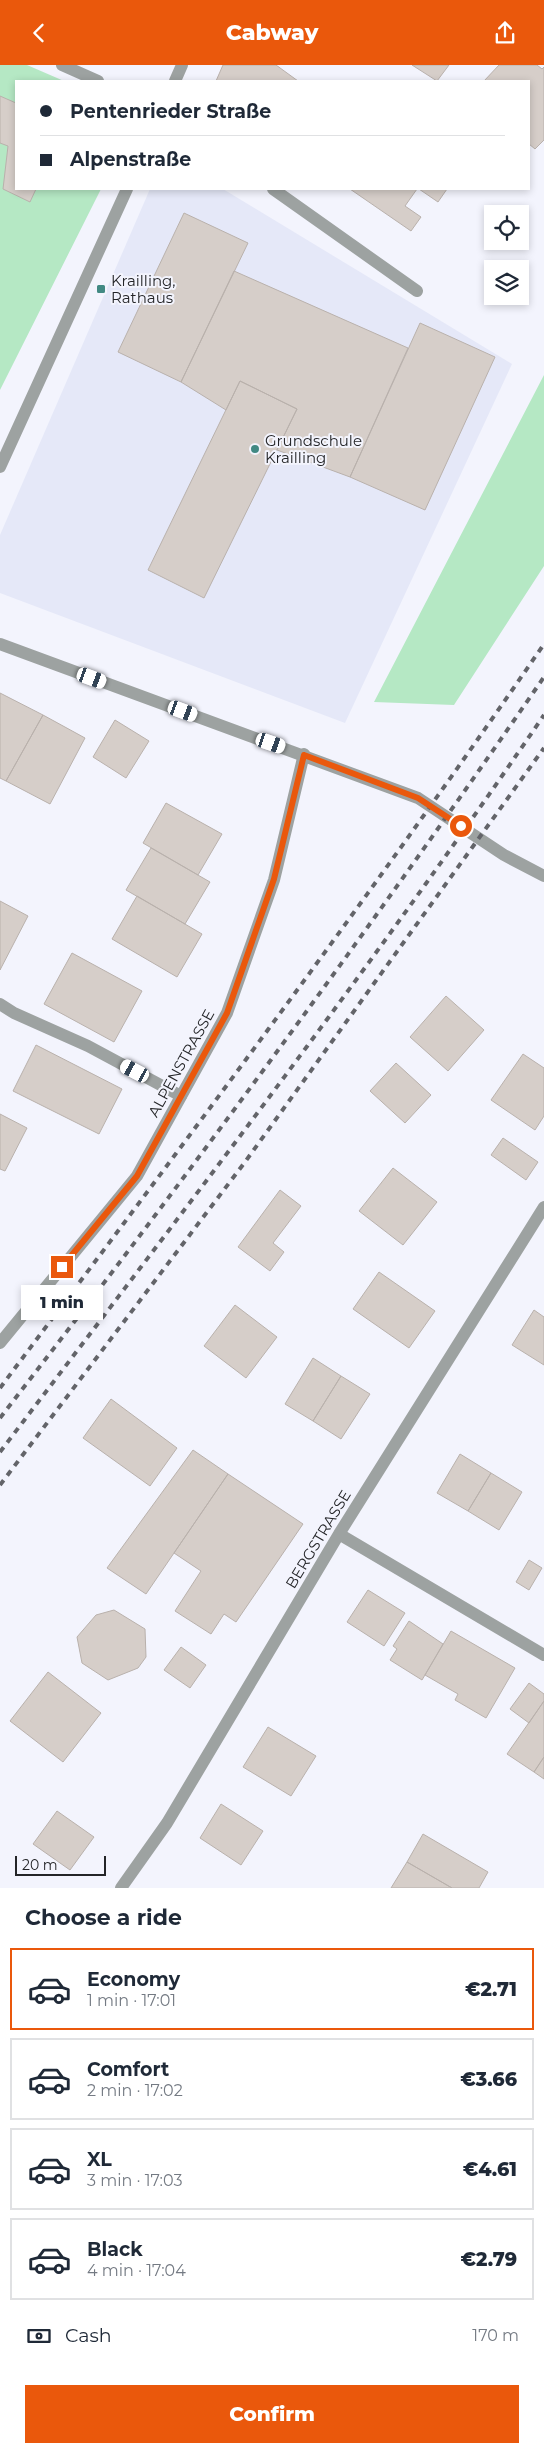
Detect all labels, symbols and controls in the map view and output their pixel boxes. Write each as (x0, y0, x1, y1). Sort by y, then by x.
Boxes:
icon: back (25, 19, 53, 47)
text: Cabway (226, 19, 318, 46)
icon: share (491, 19, 519, 47)
text: Pentenrieder Straße (70, 100, 271, 123)
text: Alpenstraße (70, 148, 191, 171)
map controls (484, 205, 529, 305)
button: locate (484, 205, 529, 250)
button: layers (484, 260, 529, 305)
place label: Krailling, Rathaus (111, 271, 176, 307)
marker: Krailling, Rathaus (95, 283, 107, 295)
place label: Grundschule Krailling (265, 431, 362, 467)
marker: Grundschule Krailling (249, 443, 261, 455)
car (75, 666, 108, 690)
car (166, 699, 199, 723)
car (254, 731, 287, 755)
route start (450, 815, 472, 837)
street label: ALPENSTRASSE (144, 1006, 218, 1120)
car (118, 1057, 151, 1085)
route end (51, 1256, 73, 1278)
callout: 1 min (21, 1285, 103, 1319)
text: 1 min (40, 1293, 84, 1312)
street label: BERGSTRASSE (281, 1486, 355, 1592)
scale bar (15, 1853, 106, 1876)
text: 20 m (22, 1856, 58, 1874)
text: Choose a ride (25, 1904, 182, 1931)
icon: car (27, 1967, 72, 2012)
text: Economy (87, 1968, 180, 1991)
text: €2.71 (465, 1978, 517, 2001)
text: 1 min · 17:01 (87, 1991, 176, 2010)
icon: car (27, 2057, 72, 2102)
text: Comfort (87, 2058, 169, 2081)
text: €3.66 (460, 2068, 517, 2091)
text: 2 min · 17:02 (87, 2081, 183, 2100)
icon: car (27, 2147, 72, 2192)
text: XL (87, 2148, 112, 2171)
text: €4.61 (463, 2158, 517, 2181)
text: 3 min · 17:03 (87, 2171, 182, 2190)
icon: car (27, 2237, 72, 2282)
text: Black (87, 2238, 143, 2261)
text: €2.79 (461, 2248, 517, 2271)
text: 4 min · 17:04 (87, 2261, 186, 2280)
icon: cash (25, 2322, 53, 2350)
text: Cash (65, 2324, 112, 2347)
text: 170 m (472, 2326, 519, 2345)
button: Confirm (25, 2385, 519, 2443)

